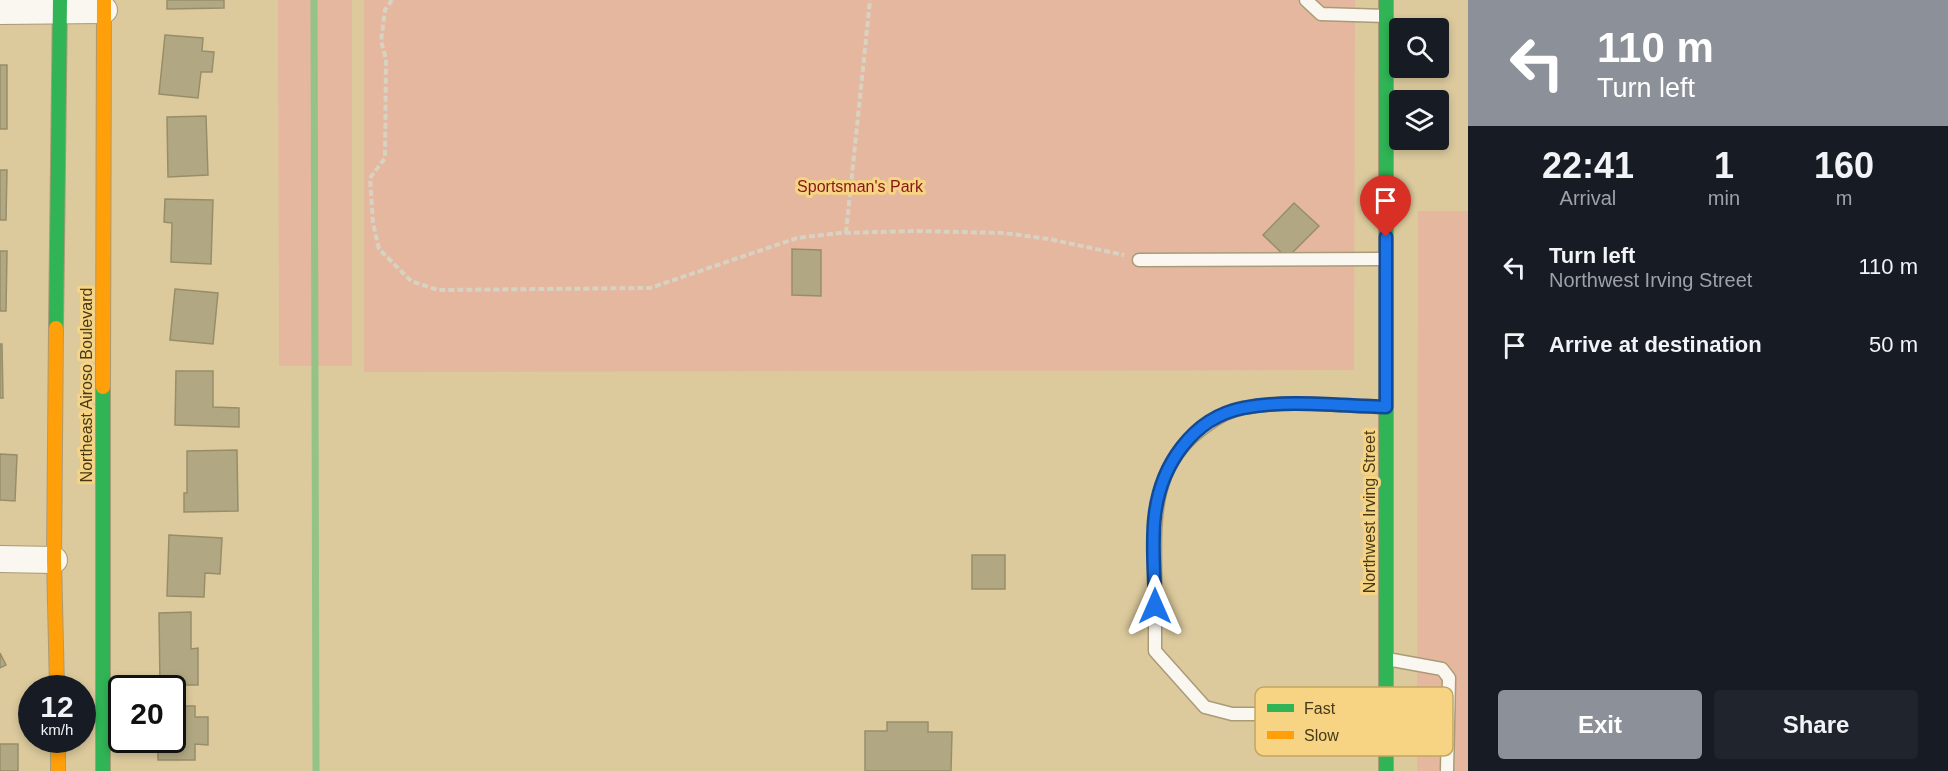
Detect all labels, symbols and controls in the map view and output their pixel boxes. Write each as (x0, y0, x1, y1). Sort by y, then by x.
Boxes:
map controls (1389, 18, 1449, 150)
button: search (1389, 18, 1449, 78)
icon: left (1498, 24, 1576, 102)
text: 110 m (1597, 24, 1714, 71)
text: Turn left (1597, 73, 1695, 103)
button: layers (1389, 90, 1449, 150)
text: 22:41 (1542, 145, 1634, 186)
text: 1 (1714, 145, 1734, 186)
text: 160 (1814, 145, 1874, 186)
pin (1360, 175, 1411, 237)
park label: Sportsman's Park (797, 178, 924, 195)
icon: arrive (1369, 184, 1402, 217)
text: Arrival (1560, 187, 1616, 209)
text: min (1708, 187, 1740, 209)
text: m (1836, 187, 1852, 209)
text: Turn left (1549, 243, 1635, 268)
icon: left (1498, 251, 1531, 284)
text: 110 m (1858, 254, 1918, 279)
text: Northwest Irving Street (1549, 269, 1752, 291)
street label: Northeast Airoso Boulevard (78, 288, 95, 482)
icon: arrive (1498, 329, 1531, 362)
text: Arrive at destination (1549, 332, 1762, 357)
text: 50 m (1869, 332, 1918, 357)
street label: Northwest Irving Street (1361, 430, 1378, 593)
position arrow (1123, 574, 1187, 638)
speed limit sign: 20 (108, 675, 186, 753)
legend (1255, 687, 1453, 756)
text: 12 (40, 690, 74, 723)
button: Exit (1498, 690, 1702, 759)
button: Share (1714, 690, 1918, 759)
text: Fast (1304, 700, 1336, 717)
text: km/h (41, 721, 73, 738)
text: Slow (1304, 727, 1339, 744)

